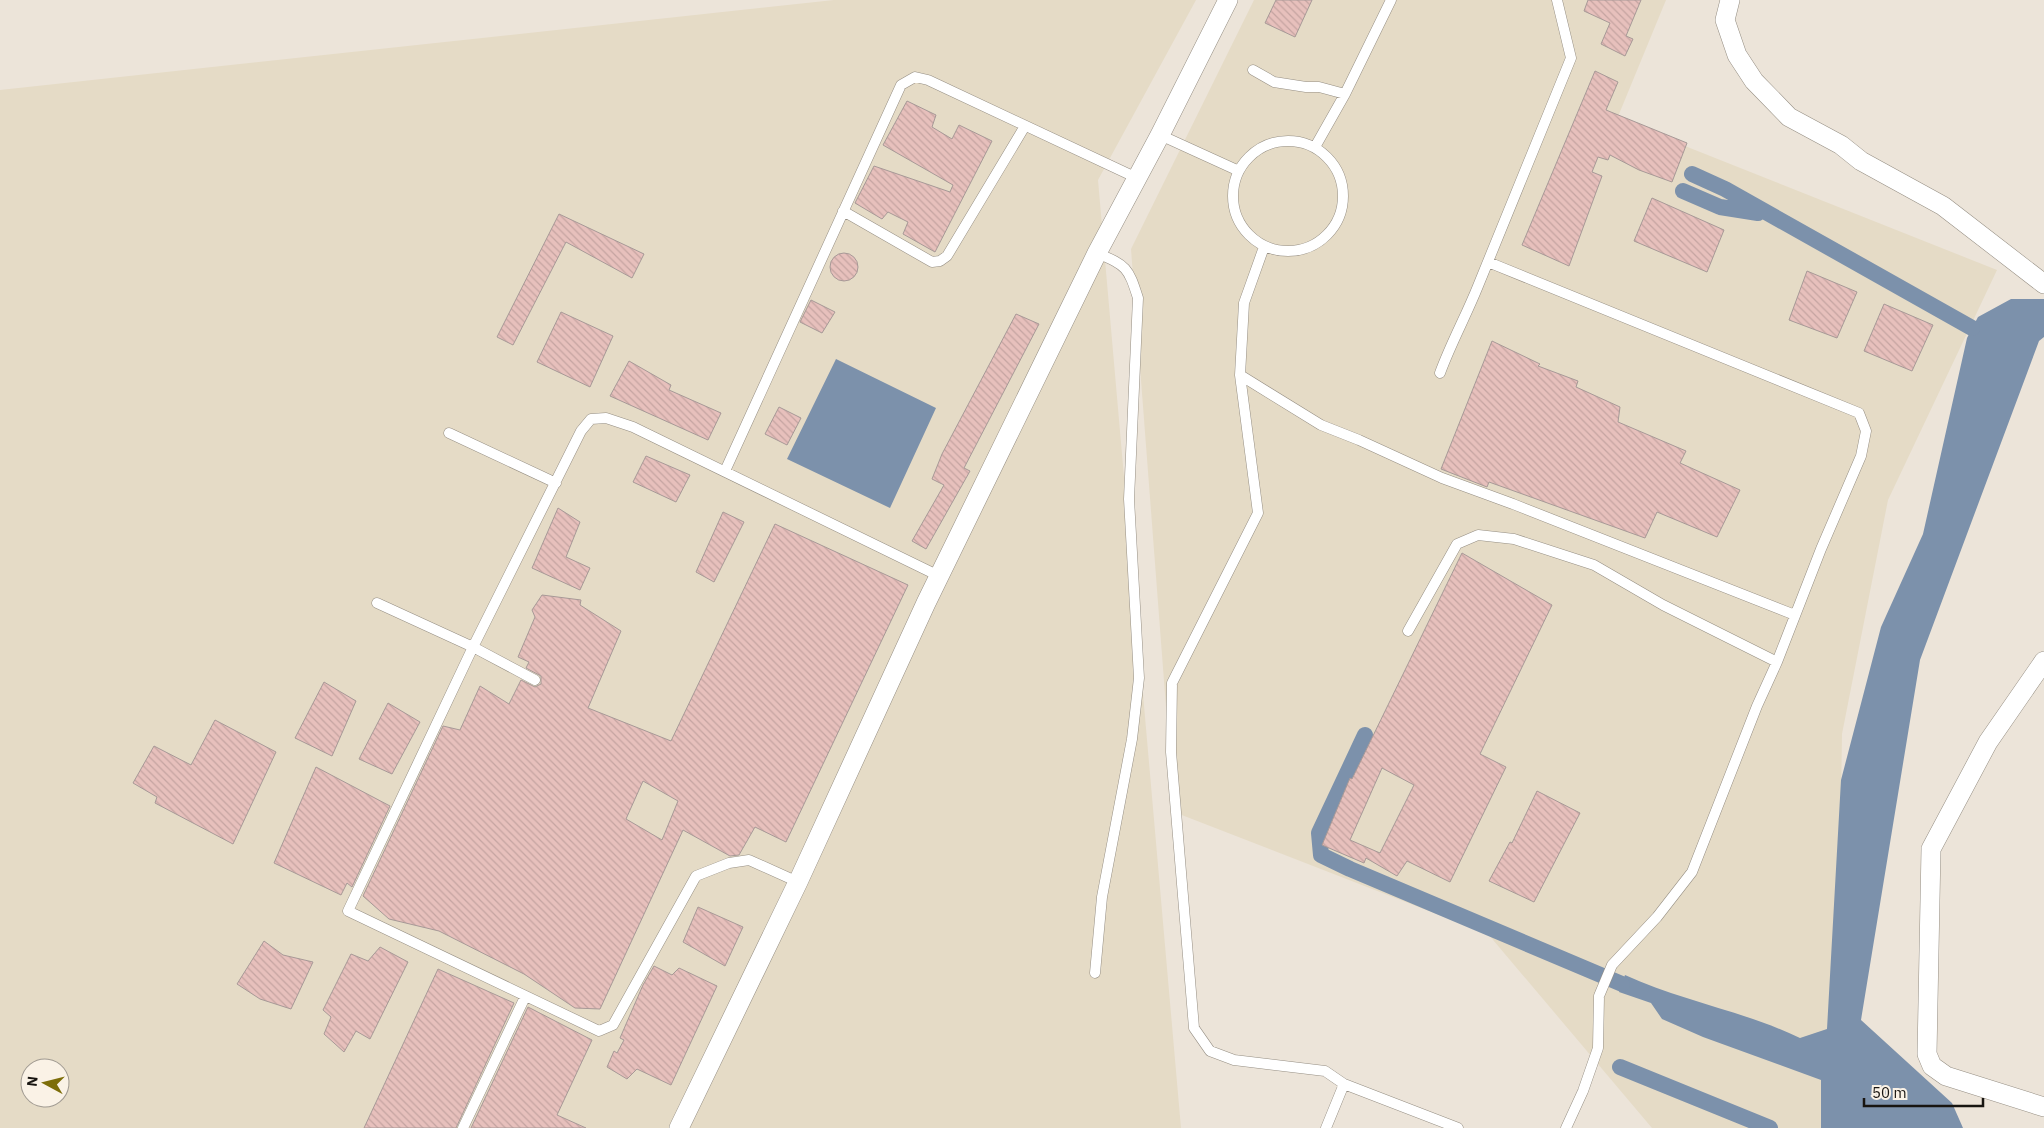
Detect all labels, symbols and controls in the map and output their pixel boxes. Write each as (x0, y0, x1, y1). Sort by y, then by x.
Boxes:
north arrow (20, 1058, 70, 1108)
text: N (23, 1075, 42, 1088)
scale bar (1864, 1076, 1983, 1108)
text: 50 m (1872, 1083, 1907, 1102)

